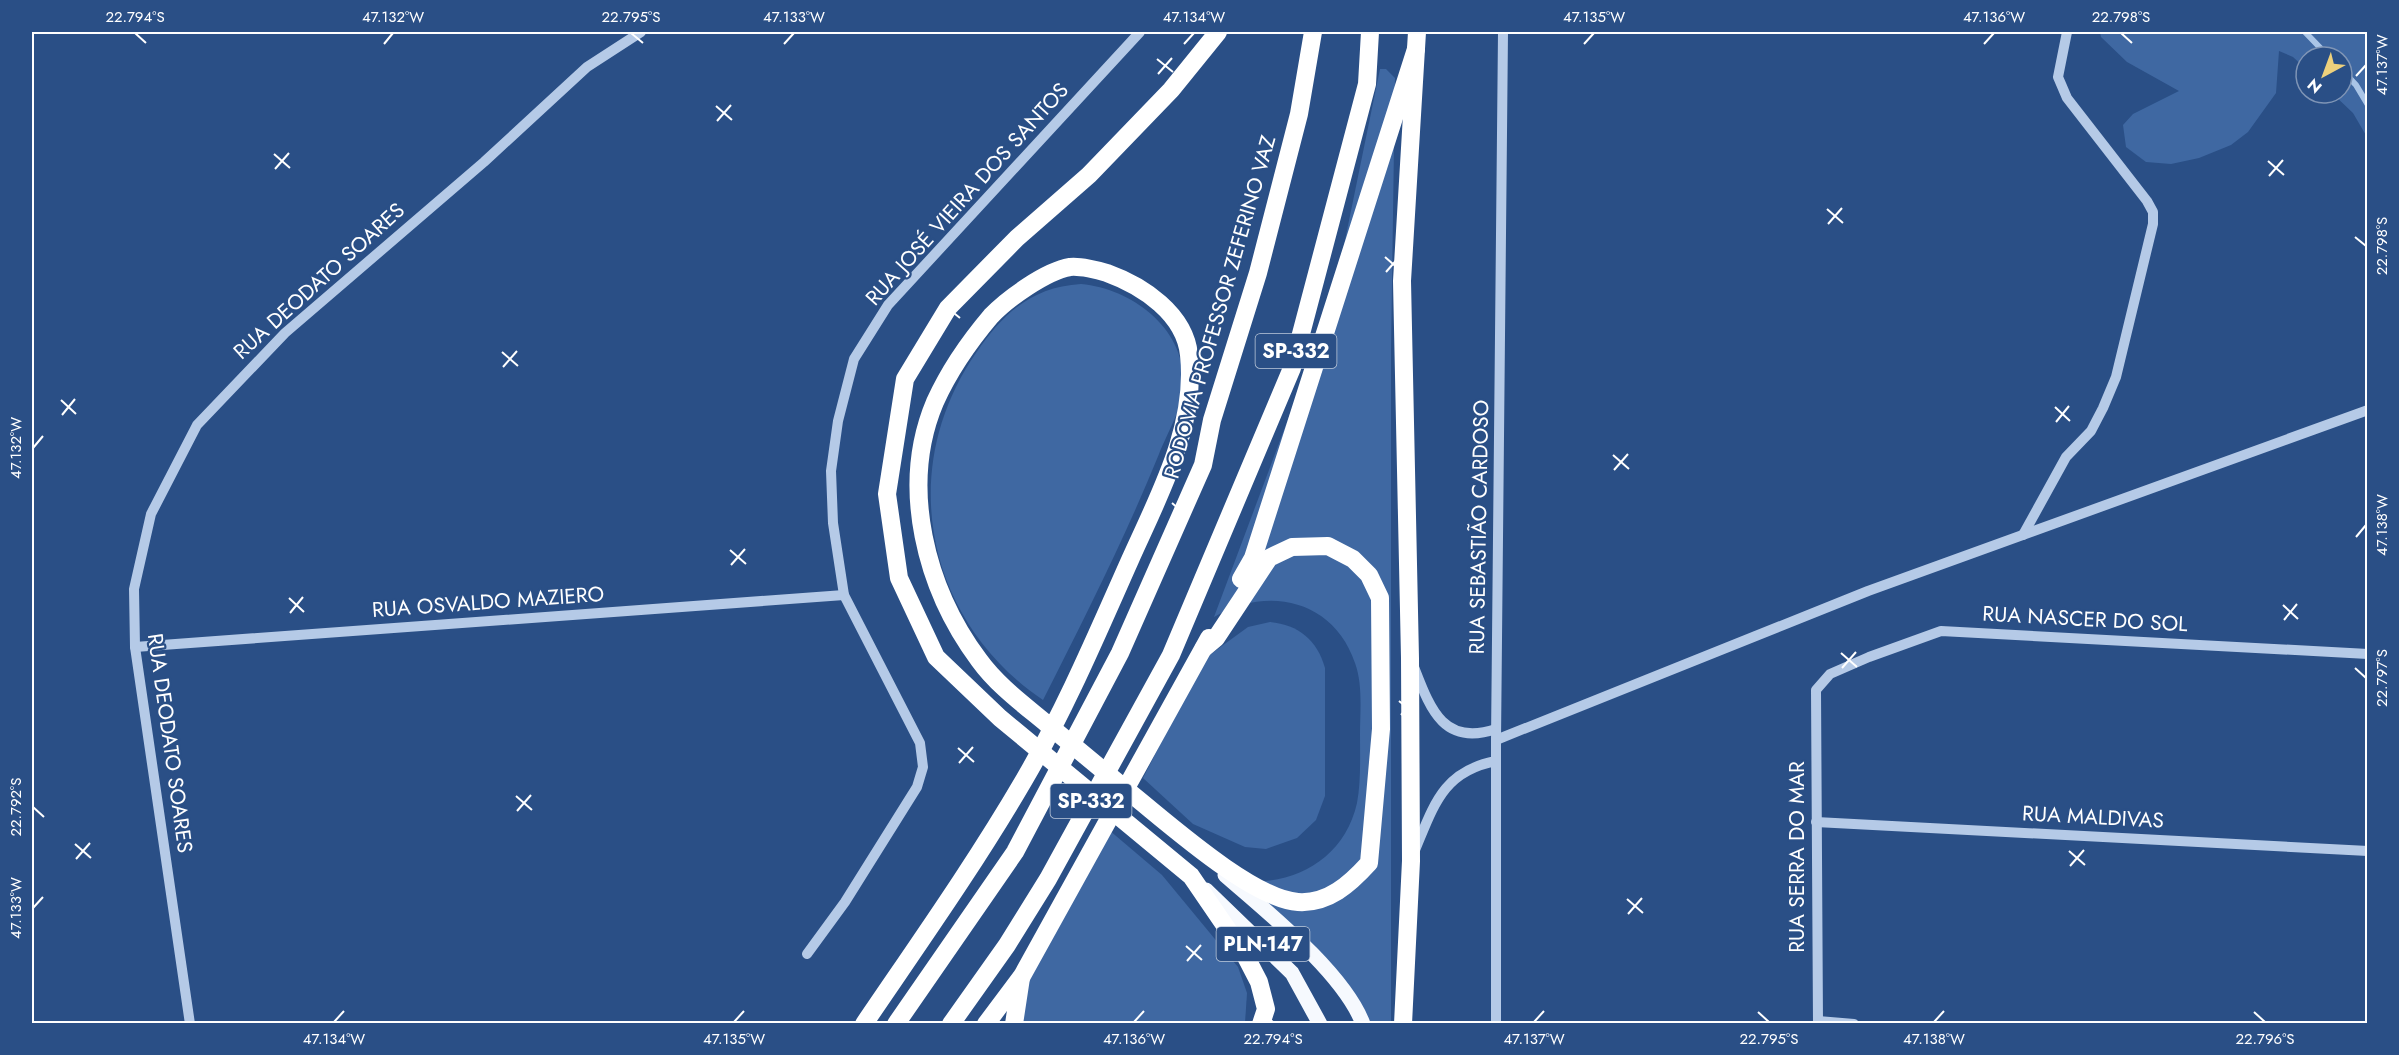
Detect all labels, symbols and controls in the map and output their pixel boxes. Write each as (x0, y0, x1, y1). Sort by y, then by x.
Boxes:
text: 22.794°S (105, 6, 165, 28)
text: 47.132°W (362, 6, 424, 28)
text: 22.795°S (602, 6, 660, 28)
text: 47.133°W (763, 6, 825, 28)
text: 47.134°W (1163, 6, 1225, 28)
text: 47.135°W (1563, 6, 1625, 28)
text: 47.136°W (1963, 6, 2025, 28)
text: 22.798°S (2092, 6, 2150, 28)
text: 47.137°W (2371, 34, 2393, 96)
north arrow (2294, 45, 2354, 105)
text: N (2302, 73, 2327, 99)
street label: RUA JOSÉ VIEIRA DOS SANTOS (859, 76, 1075, 312)
street label: RODOVIA PROFESSOR ZEFERINO VAZ (1157, 131, 1284, 482)
street label: RUA DEODATO SOARES (227, 196, 411, 366)
text: 22.798°S (2371, 217, 2393, 275)
road number: SP-332 (1256, 334, 1336, 368)
street label: RUA SEBASTIÃO CARDOSO (1462, 399, 1496, 655)
text: 47.132°W (5, 417, 27, 479)
text: 47.138°W (2371, 494, 2393, 556)
street label: RUA OSVALDO MAZIERO (371, 579, 605, 625)
street label: RUA NASCER DO SOL (1982, 599, 2189, 639)
street label: RUA DEODATO SOARES (140, 631, 200, 855)
text: 22.797°S (2371, 649, 2393, 707)
street label: RUA SERRA DO MAR (1782, 761, 1812, 953)
text: 22.792°S (5, 777, 27, 837)
road number: SP-332 (1050, 784, 1132, 818)
street label: RUA MALDIVAS (2021, 798, 2165, 836)
text: 47.133°W (5, 877, 27, 939)
road number: PLN-147 (1216, 927, 1310, 961)
text: 47.134°W (303, 1028, 365, 1050)
text: 47.135°W (703, 1028, 765, 1050)
text: 47.136°W (1103, 1028, 1165, 1050)
text: 22.794°S (1243, 1028, 1303, 1050)
text: 47.137°W (1503, 1028, 1565, 1050)
text: 22.795°S (1740, 1028, 1798, 1050)
text: 47.138°W (1903, 1028, 1965, 1050)
text: 22.796°S (2235, 1028, 2295, 1050)

